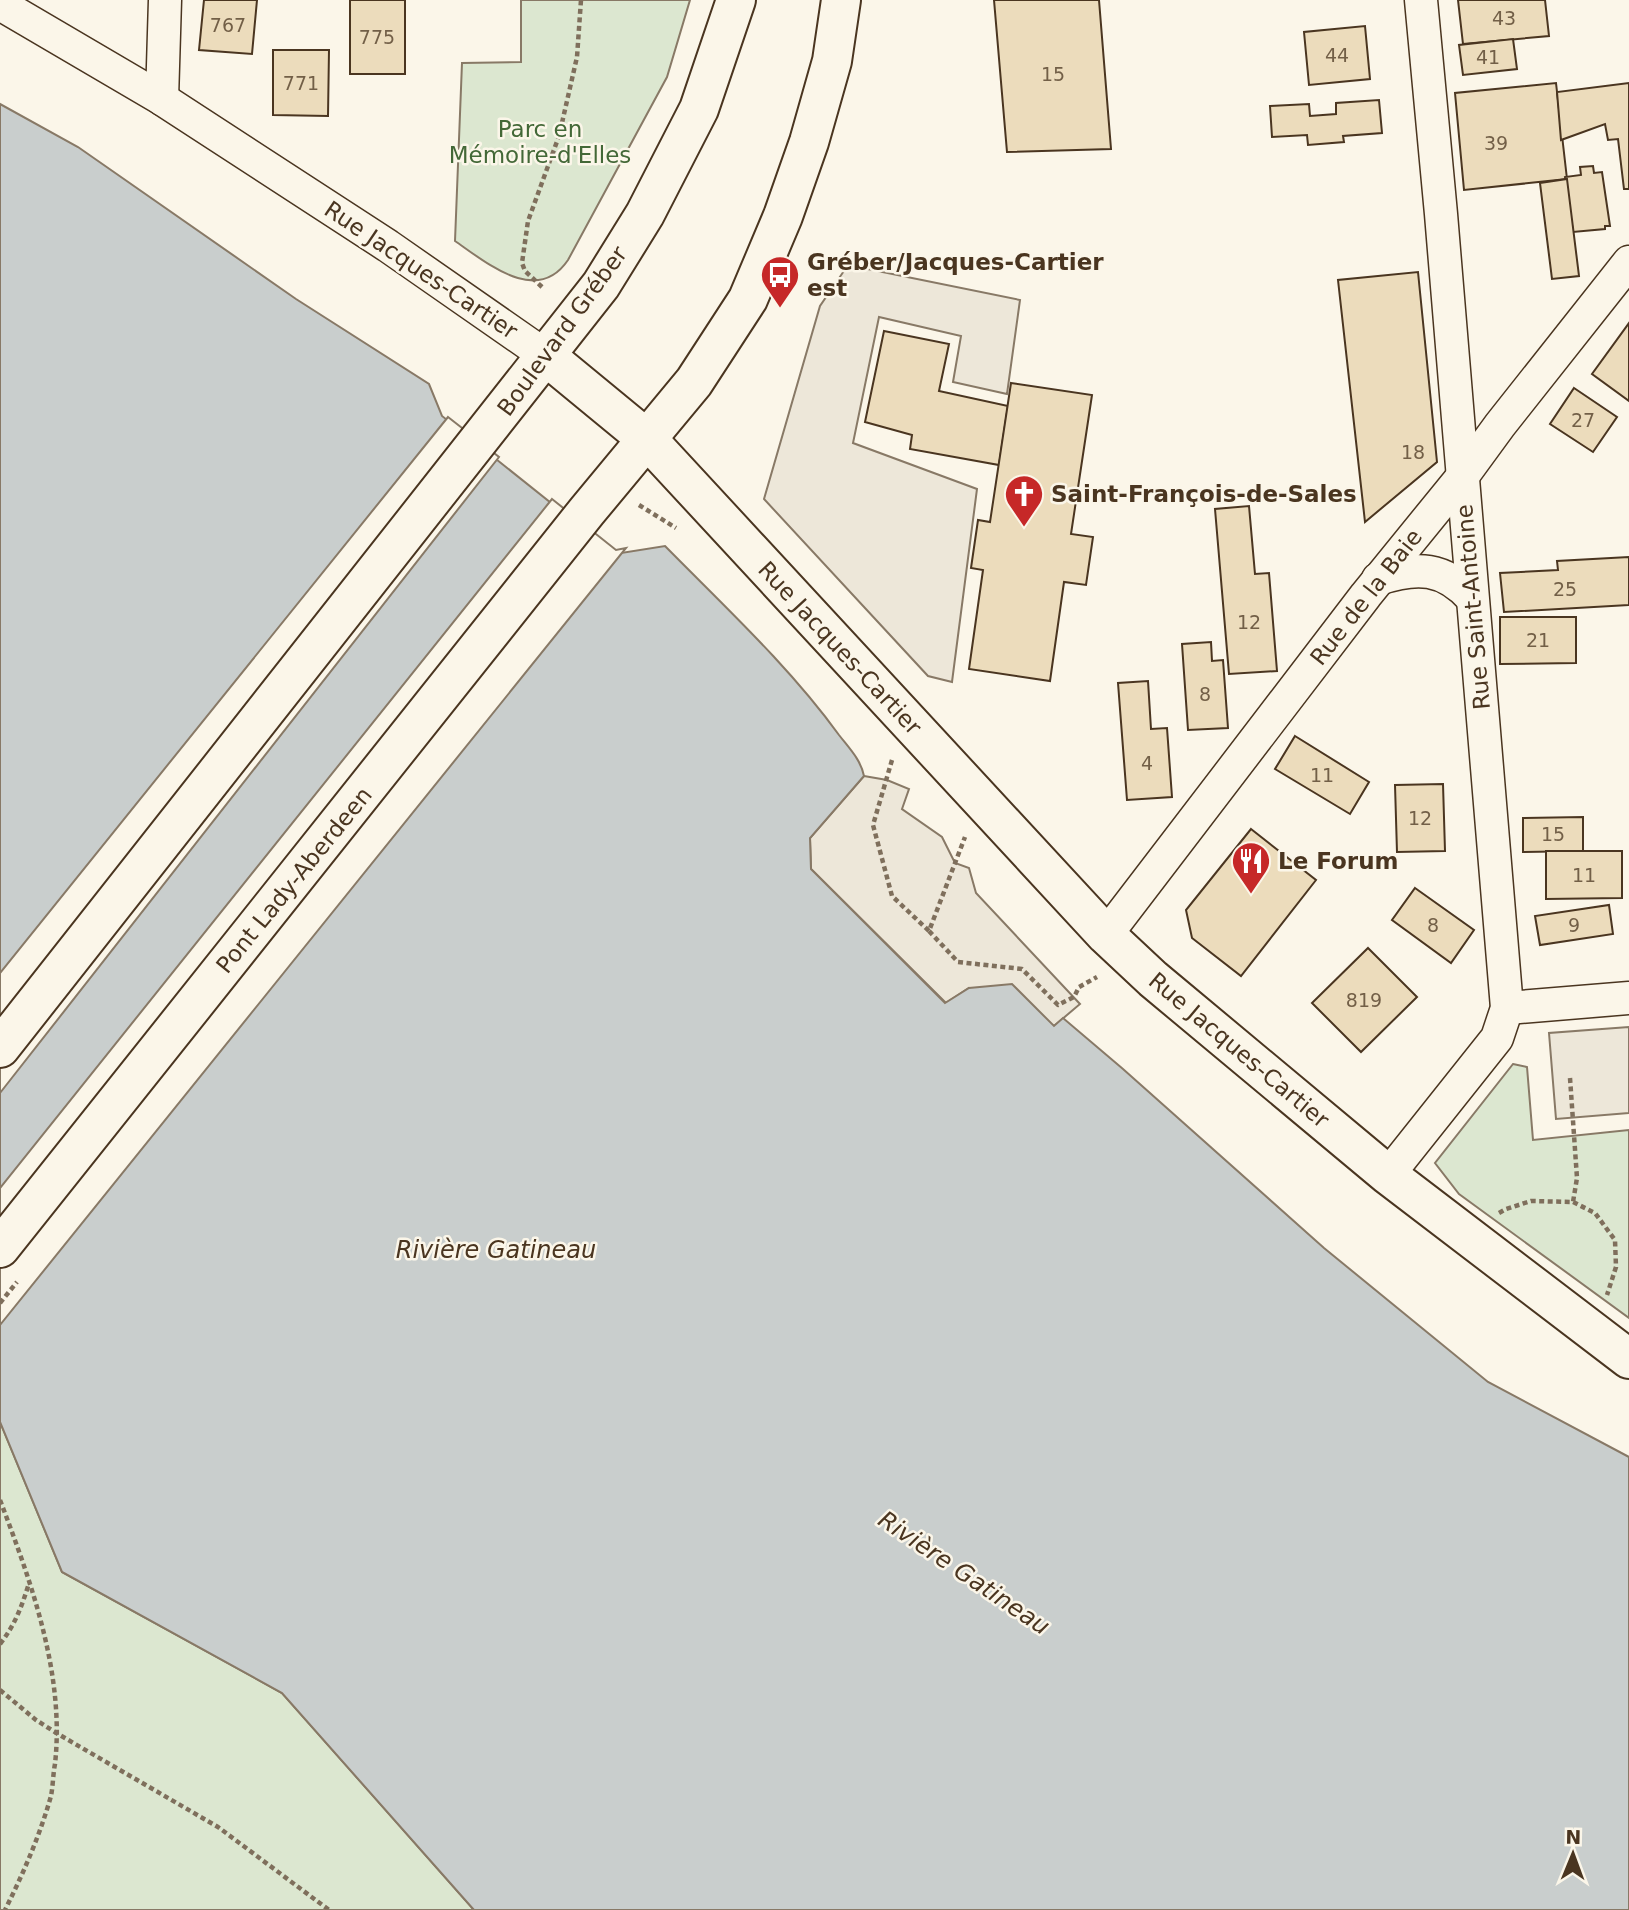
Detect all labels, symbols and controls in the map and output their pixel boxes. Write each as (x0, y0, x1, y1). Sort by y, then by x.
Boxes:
house number: 43 (1492, 7, 1516, 29)
house number: 767 (210, 14, 246, 36)
house number: 775 (359, 26, 395, 48)
house number: 44 (1325, 44, 1349, 66)
house number: 41 (1476, 46, 1500, 68)
house number: 15 (1041, 63, 1065, 85)
house number: 771 (283, 72, 319, 94)
park label: Parc en Mémoire-d'Elles (449, 116, 631, 168)
house number: 39 (1484, 132, 1508, 154)
street label: Rue Jacques-Cartier (320, 196, 523, 344)
street label: Boulevard Gréber (492, 241, 632, 421)
place label: Gréber/Jacques-Cartier est (807, 249, 1104, 301)
bus stop icon: Gréber/Jacques-Cartier est (759, 254, 801, 309)
house number: 27 (1571, 409, 1595, 431)
house number: 18 (1401, 441, 1425, 463)
church icon: Saint-François-de-Sales (1003, 473, 1045, 528)
place label: Saint-François-de-Sales (1051, 481, 1357, 507)
street label: Rue Saint-Antoine (1451, 503, 1495, 711)
street label: Rue de la Baie (1305, 524, 1427, 670)
street label: Rue Jacques-Cartier (753, 556, 927, 740)
house number: 25 (1553, 578, 1577, 600)
house number: 12 (1237, 611, 1261, 633)
house number: 21 (1526, 629, 1550, 651)
house number: 8 (1199, 683, 1211, 705)
house number: 4 (1141, 752, 1153, 774)
house number: 11 (1310, 764, 1334, 786)
street label: Pont Lady-Aberdeen (211, 782, 377, 978)
house number: 12 (1408, 807, 1432, 829)
house number: 15 (1541, 823, 1565, 845)
restaurant icon: Le Forum (1230, 840, 1272, 895)
place label: Le Forum (1278, 848, 1399, 874)
house number: 11 (1572, 864, 1596, 886)
house number: 8 (1427, 914, 1439, 936)
house number: 9 (1568, 914, 1580, 936)
street label: Rue Jacques-Cartier (1144, 967, 1335, 1133)
house number: 819 (1346, 989, 1382, 1011)
water label: Rivière Gatineau (396, 1236, 596, 1264)
water label: Rivière Gatineau (873, 1505, 1055, 1641)
north arrow (1538, 1819, 1608, 1889)
text: N (1565, 1826, 1581, 1848)

